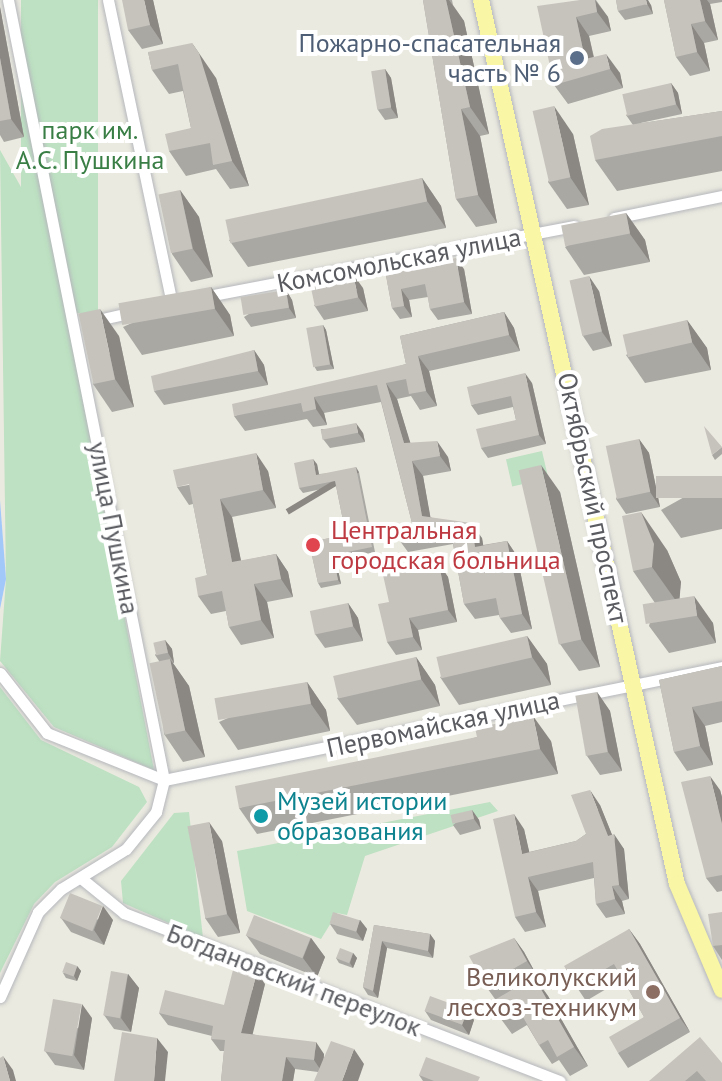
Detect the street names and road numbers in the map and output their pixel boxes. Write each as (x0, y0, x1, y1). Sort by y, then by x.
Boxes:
street label: Комсомольская улица (274, 221, 524, 299)
street label: Октябрьский проспект (551, 370, 635, 626)
street label: улица Пушкина (82, 439, 146, 617)
street label: Первомайская улица (324, 684, 562, 764)
street label: Богдановский переулок (162, 917, 426, 1043)

